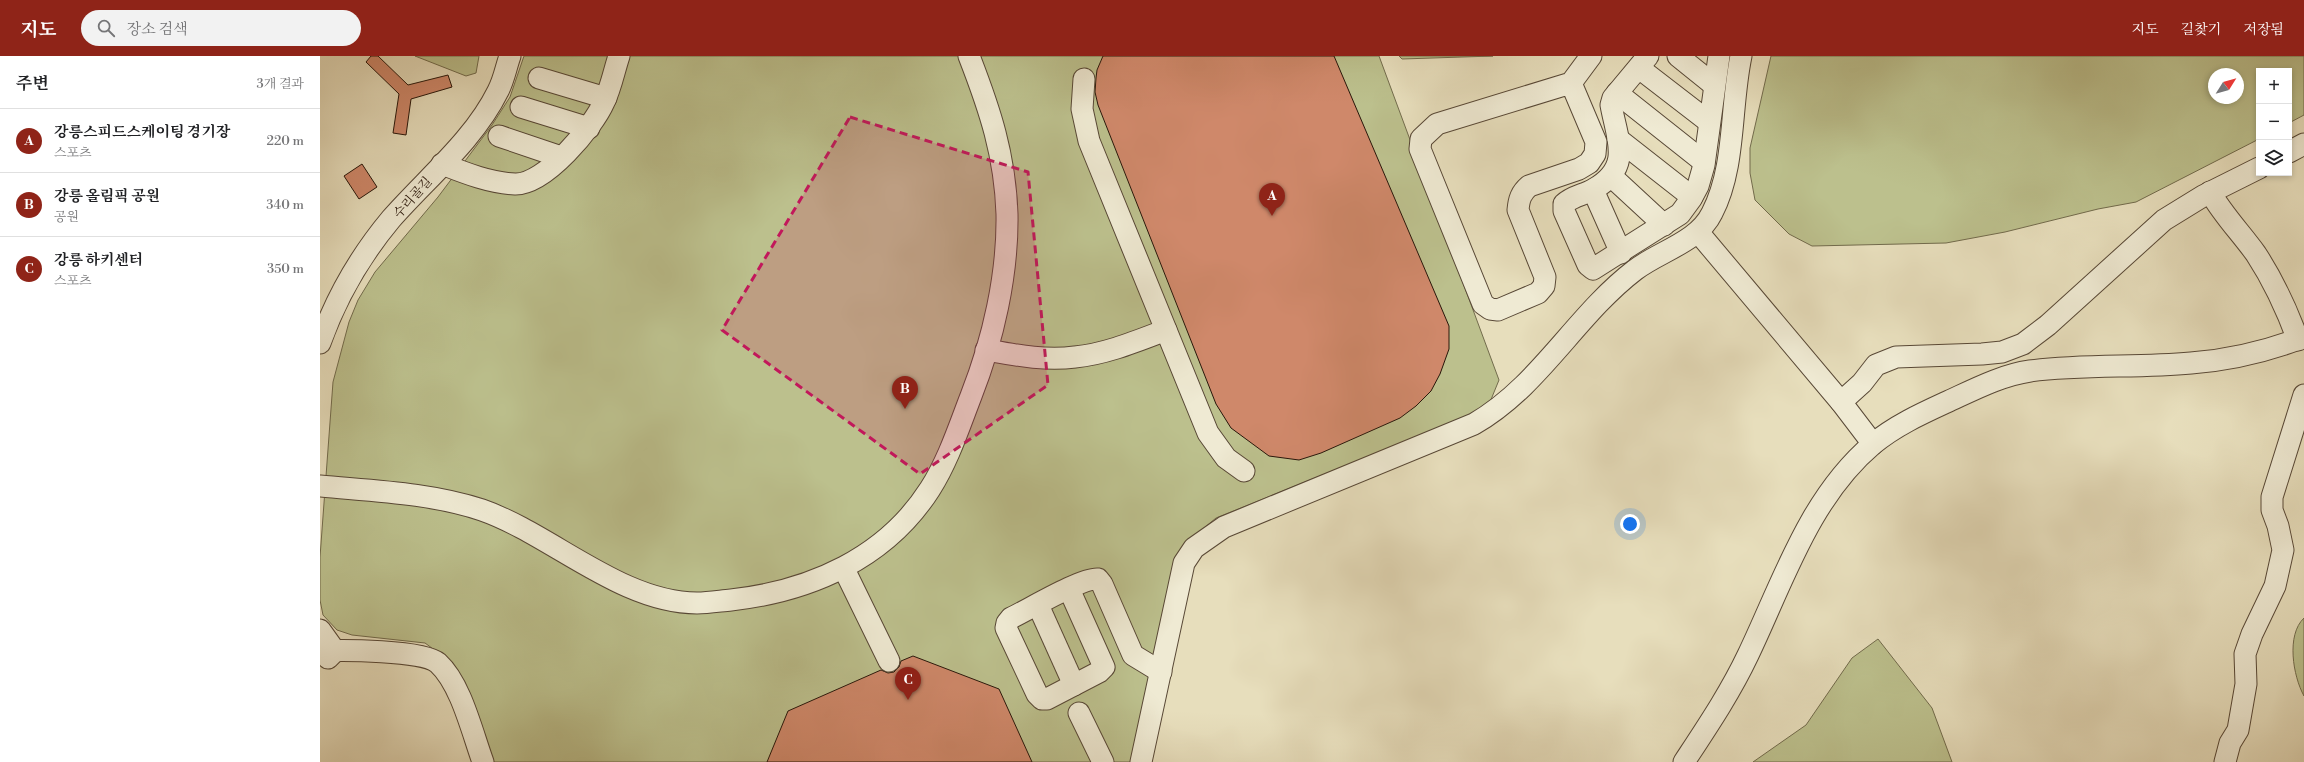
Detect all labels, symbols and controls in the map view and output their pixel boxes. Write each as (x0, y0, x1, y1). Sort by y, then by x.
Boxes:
search box (81, 10, 361, 46)
icon: search (95, 17, 117, 39)
text: 지도 (20, 18, 57, 42)
text: 장소 검색 (127, 20, 188, 39)
text: 지도 (2132, 21, 2159, 39)
text: 길찾기 (2181, 21, 2221, 39)
text: 저장됨 (2243, 21, 2284, 39)
north arrow (2208, 68, 2244, 104)
map controls (2256, 68, 2292, 176)
button: + (2256, 68, 2292, 104)
text: 주변 (16, 73, 49, 95)
text: 3개 결과 (256, 76, 304, 92)
button: − (2256, 104, 2292, 140)
text: 강릉스피드스케이팅 경기장 (54, 123, 230, 142)
text: A (24, 133, 34, 149)
text: 220 m (266, 133, 304, 149)
button: layers (2256, 140, 2292, 176)
text: 스포츠 (54, 145, 92, 161)
street label: 수리골길 (390, 174, 435, 222)
pin: A (1259, 183, 1285, 216)
text: 강릉 올림픽 공원 (54, 187, 160, 206)
text: B (24, 197, 34, 213)
text: 340 m (266, 197, 304, 213)
text: 공원 (54, 209, 79, 225)
text: 강릉 하키센터 (54, 251, 143, 270)
text: C (24, 261, 34, 277)
text: 350 m (267, 261, 304, 277)
text: 스포츠 (54, 273, 92, 289)
pin: B (892, 376, 918, 409)
your location (1620, 514, 1640, 534)
pin: C (895, 667, 921, 700)

